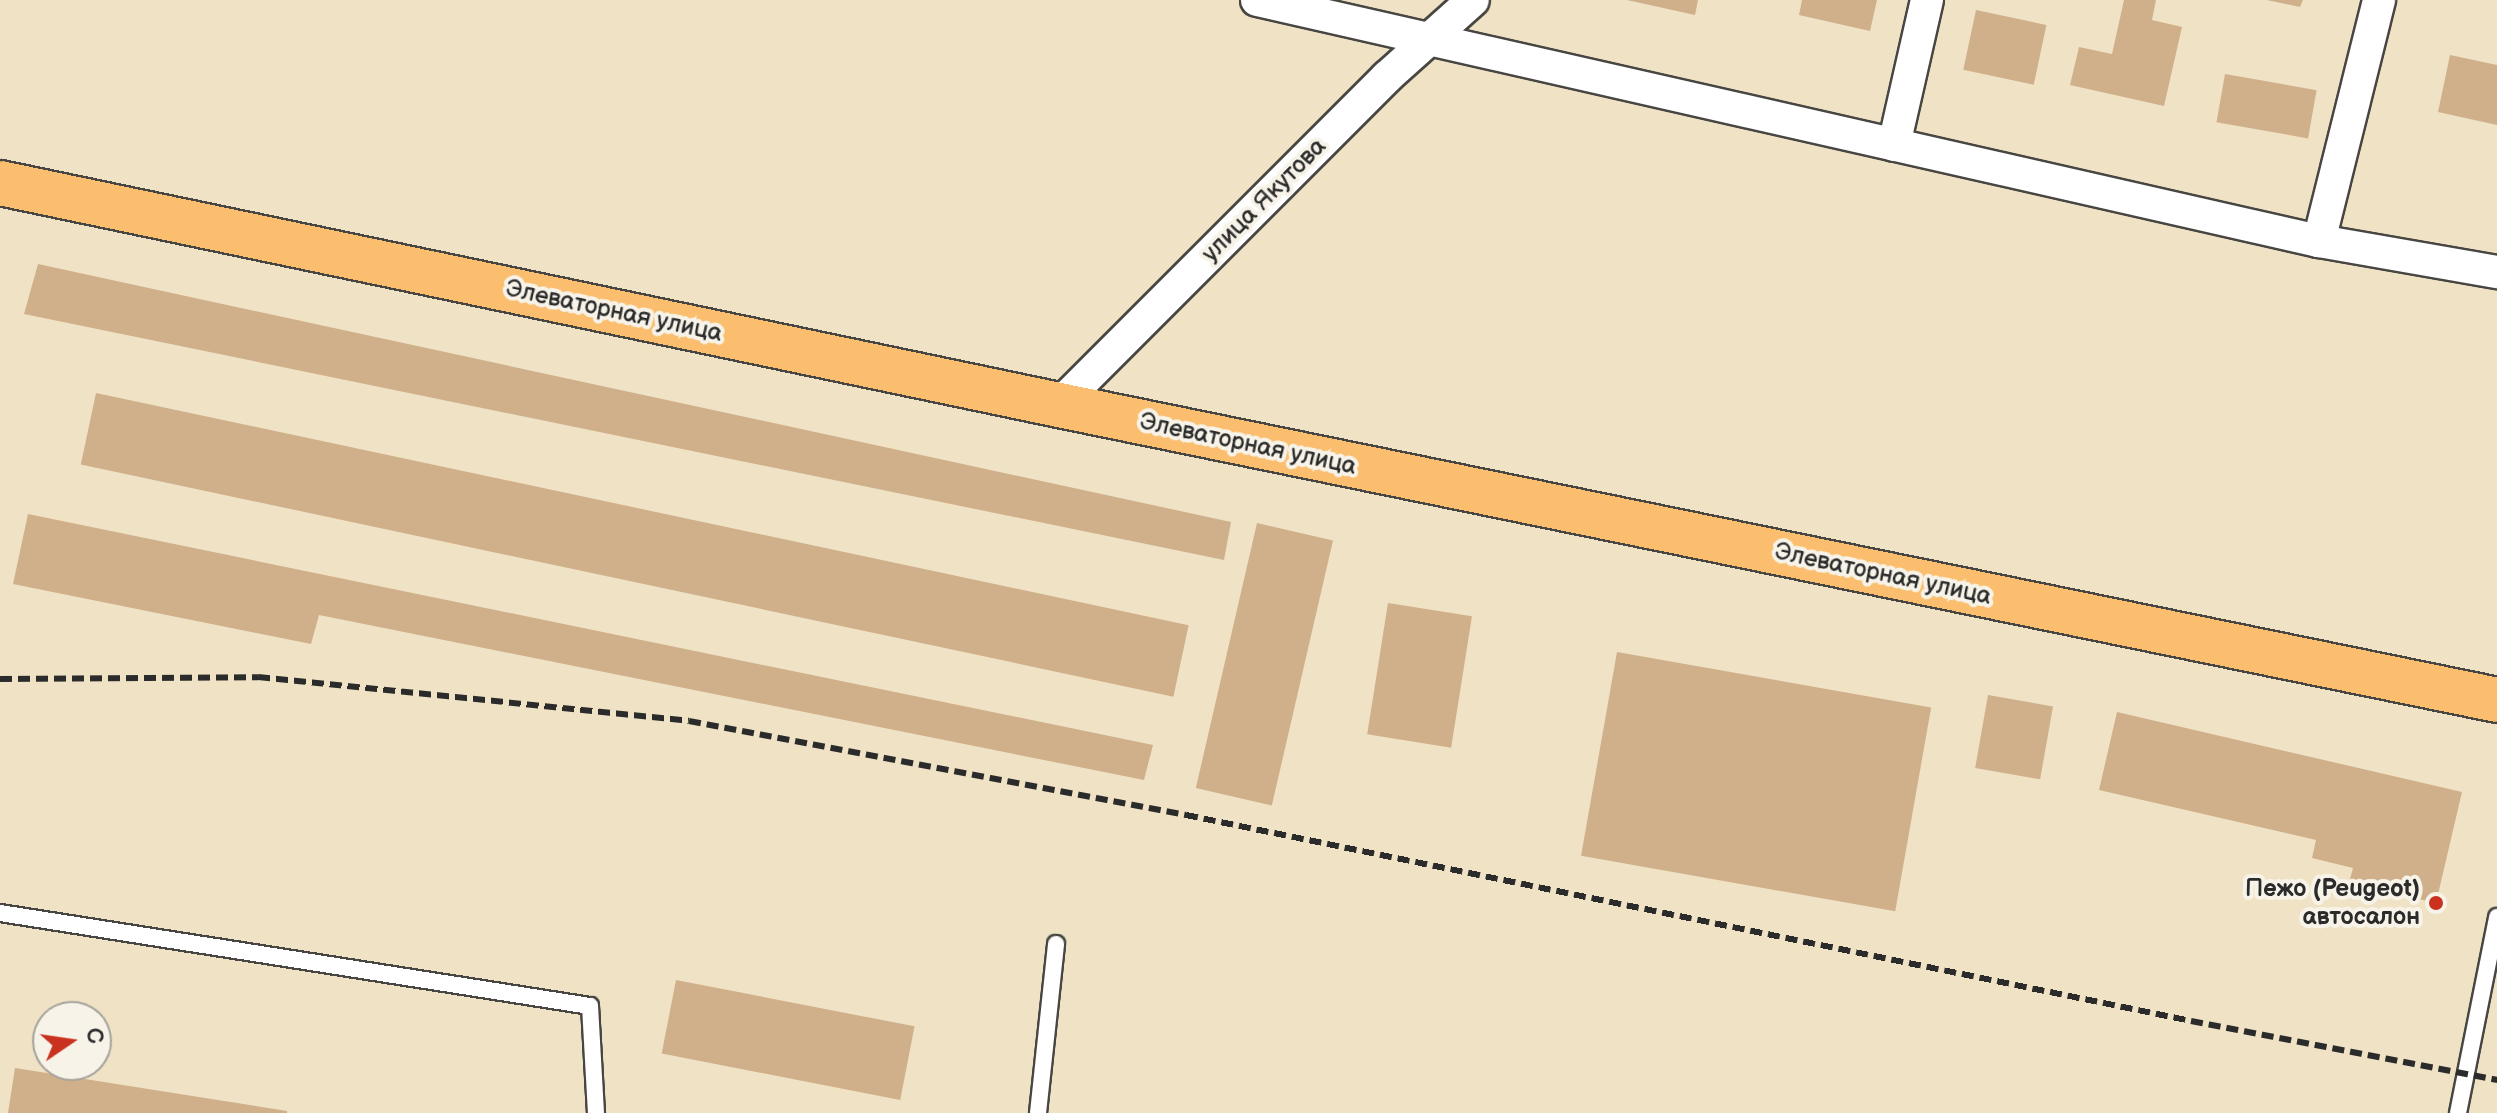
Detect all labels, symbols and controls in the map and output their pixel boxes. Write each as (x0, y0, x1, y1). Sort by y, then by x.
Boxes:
street label: улица Якутова (1196, 132, 1332, 268)
street label: Элеваторная улица (503, 274, 725, 348)
street label: Элеваторная улица (1137, 407, 1359, 481)
street label: Элеваторная улица (1772, 537, 1994, 611)
place label: Пежо (Peugeot) автосалон (2245, 875, 2420, 931)
marker: Пежо (Peugeot) автосалон (2427, 894, 2445, 912)
north arrow (32, 1001, 112, 1081)
text: С (79, 1025, 109, 1046)

